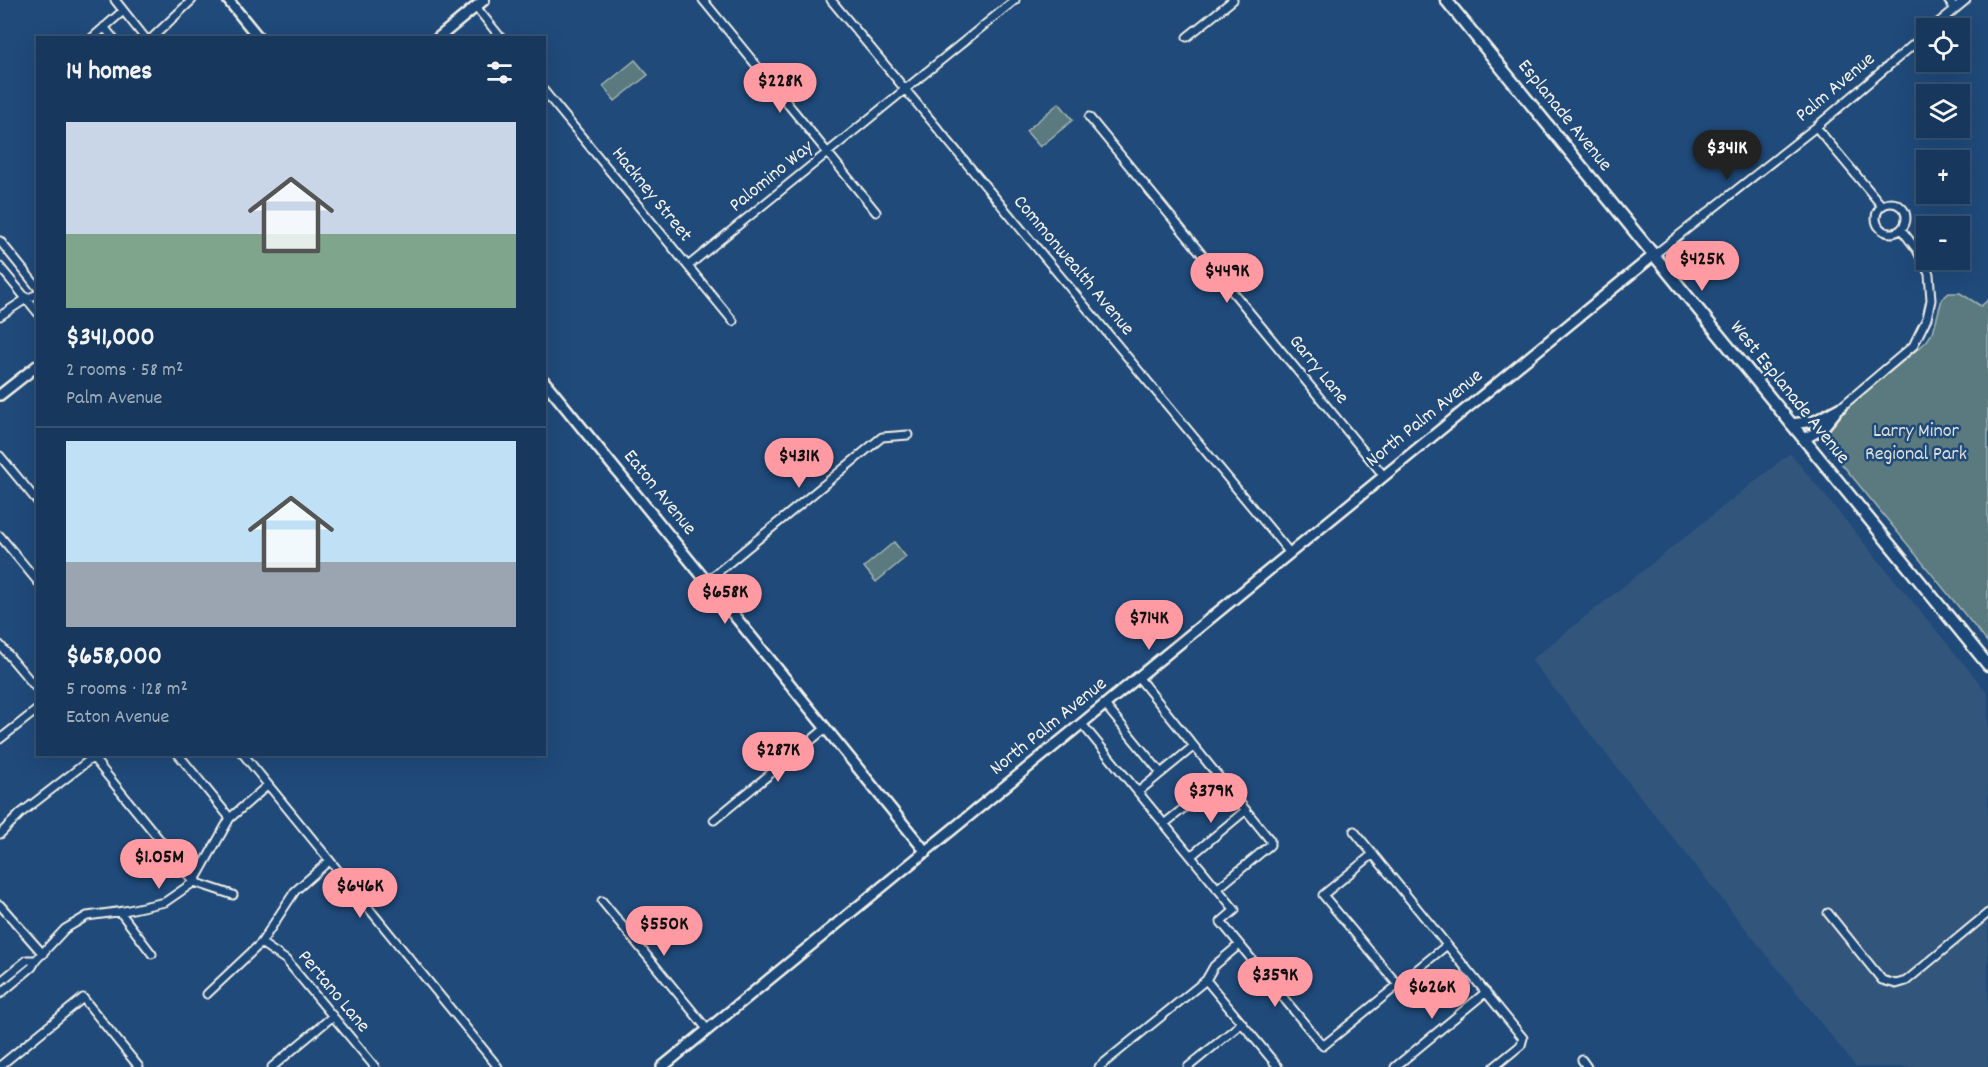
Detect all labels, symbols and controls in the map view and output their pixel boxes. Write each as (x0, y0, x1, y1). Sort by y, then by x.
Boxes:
map controls (1916, 18, 1970, 270)
button: locate (1916, 18, 1970, 72)
street label: Palm Avenue (1790, 46, 1882, 130)
text: 14 homes (66, 54, 152, 91)
street label: Esplanade Avenue (1510, 54, 1618, 178)
icon: filters (483, 56, 516, 89)
pin: $228K (738, 63, 822, 114)
text: $228K (758, 68, 802, 96)
button: layers (1916, 84, 1970, 138)
pin: $341K (1685, 130, 1769, 181)
street label: Palomino Way (724, 134, 821, 220)
text: $341K (1707, 135, 1747, 163)
street label: Hackney Street (604, 141, 698, 249)
button: + (1916, 150, 1970, 204)
icon: home (237, 161, 345, 269)
street label: Commonwealth Avenue (1006, 190, 1140, 343)
button: − (1916, 216, 1970, 270)
pin: $425K (1660, 241, 1744, 292)
text: $425K (1679, 246, 1725, 274)
pin: $449K (1185, 253, 1269, 304)
text: $449K (1204, 258, 1250, 286)
street label: West Esplanade Avenue (1722, 315, 1856, 471)
text: $341,000 (66, 320, 155, 357)
street label: Garry Lane (1281, 329, 1355, 411)
text: 2 rooms · 58 m² (66, 357, 183, 385)
street label: North Palm Avenue (1360, 363, 1490, 475)
text: Palm Avenue (66, 385, 162, 413)
park label: Larry Minor Regional Park (1865, 418, 1967, 469)
pin: $431K (757, 438, 841, 489)
text: $431K (779, 443, 819, 471)
street label: Eaton Avenue (616, 444, 703, 542)
icon: home (237, 480, 345, 588)
pin: $658K (683, 574, 767, 625)
text: $658K (702, 579, 748, 607)
pin: $714K (1107, 600, 1191, 651)
text: $714K (1129, 605, 1169, 633)
text: $658,000 (66, 639, 162, 676)
street label: North Palm Avenue (984, 671, 1114, 783)
text: 5 rooms · 128 m² (66, 676, 188, 704)
text: Eaton Avenue (66, 704, 169, 732)
pin: $287K (736, 732, 820, 783)
text: $287K (756, 737, 800, 765)
pin: $379K (1169, 773, 1253, 824)
text: $379K (1188, 778, 1234, 806)
pin: $1.05M (110, 839, 208, 890)
text: $1.05M (134, 844, 184, 872)
pin: $646K (318, 868, 402, 919)
text: $646K (336, 873, 384, 901)
pin: $550K (622, 906, 706, 957)
text: $550K (640, 911, 688, 939)
street label: Pertano Lane (290, 945, 376, 1040)
pin: $359K (1233, 957, 1317, 1008)
text: $359K (1252, 962, 1298, 990)
pin: $626K (1390, 969, 1474, 1020)
text: $626K (1408, 974, 1456, 1002)

